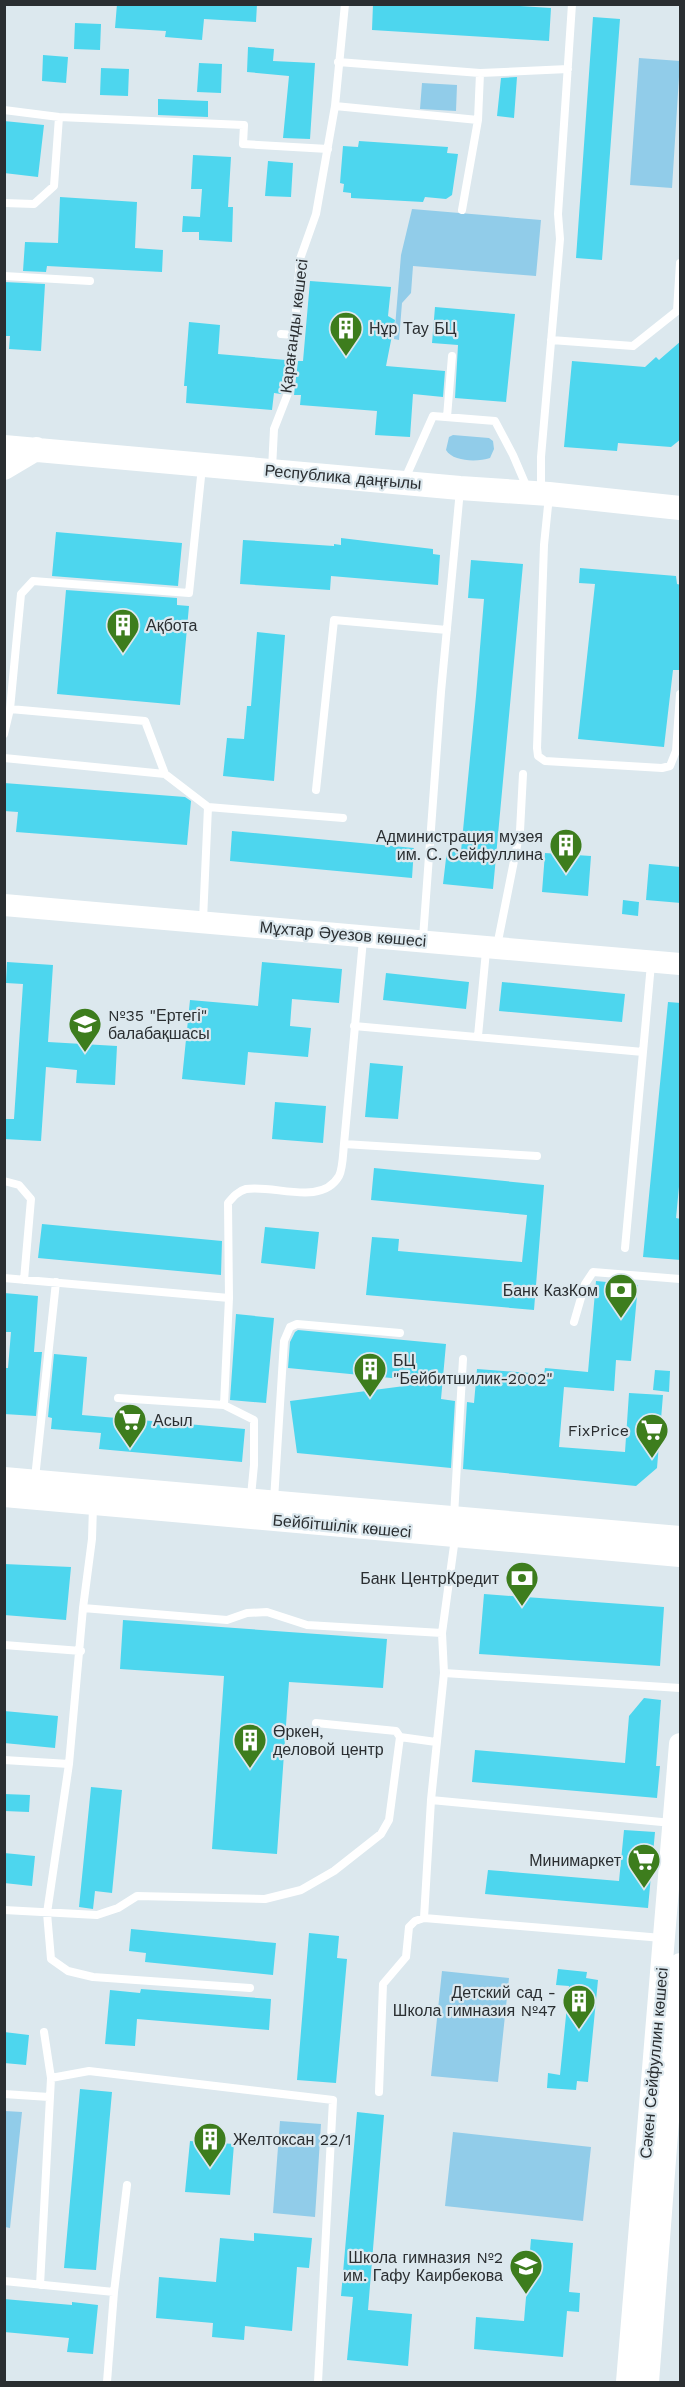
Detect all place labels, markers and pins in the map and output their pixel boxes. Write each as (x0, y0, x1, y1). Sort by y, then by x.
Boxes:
building icon: Нұр Тау БЦ (328, 310, 364, 357)
place label: Нұр Тау БЦ (369, 319, 457, 338)
building icon: Ақбота (105, 607, 141, 654)
place label: Ақбота (146, 616, 198, 635)
place label: Администрация музея им. С. Сейфуллина (376, 827, 543, 864)
building icon: Администрация музея им. С. Сейфуллина (548, 827, 584, 874)
school or university icon: №35 "Ертегі" балабақшасы (67, 1006, 103, 1053)
place label: №35 "Ертегі" балабақшасы (108, 1006, 210, 1043)
bank icon: Банк КазКом (603, 1272, 639, 1319)
place label: Банк КазКом (503, 1281, 598, 1300)
building icon: БЦ "Бейбитшилик-2002" (352, 1351, 388, 1398)
place label: БЦ "Бейбитшилик-2002" (393, 1351, 553, 1388)
supermarket icon: Асыл (112, 1402, 148, 1449)
place label: Асыл (153, 1411, 193, 1430)
supermarket icon: FixPrice (634, 1412, 670, 1459)
place label: FixPrice (568, 1421, 629, 1440)
bank icon: Банк ЦентрКредит (504, 1560, 540, 1607)
place label: Банк ЦентрКредит (360, 1569, 500, 1588)
building icon: Өркен, деловой центр (232, 1722, 268, 1769)
place label: Өркен, деловой центр (273, 1722, 384, 1759)
supermarket icon: Минимаркет (626, 1842, 662, 1889)
place label: Минимаркет (529, 1851, 622, 1870)
place label: Детский сад - Школа гимназия №47 (393, 1983, 556, 2020)
building icon: Детский сад - Школа гимназия №47 (561, 1983, 597, 2030)
building icon: Желтоксан 22/1 (192, 2121, 228, 2168)
place label: Желтоксан 22/1 (233, 2130, 352, 2149)
place label: Школа гимназия №2 им. Гафу Каирбекова (343, 2248, 503, 2285)
school or university icon: Школа гимназия №2 им. Гафу Каирбекова (508, 2248, 544, 2295)

